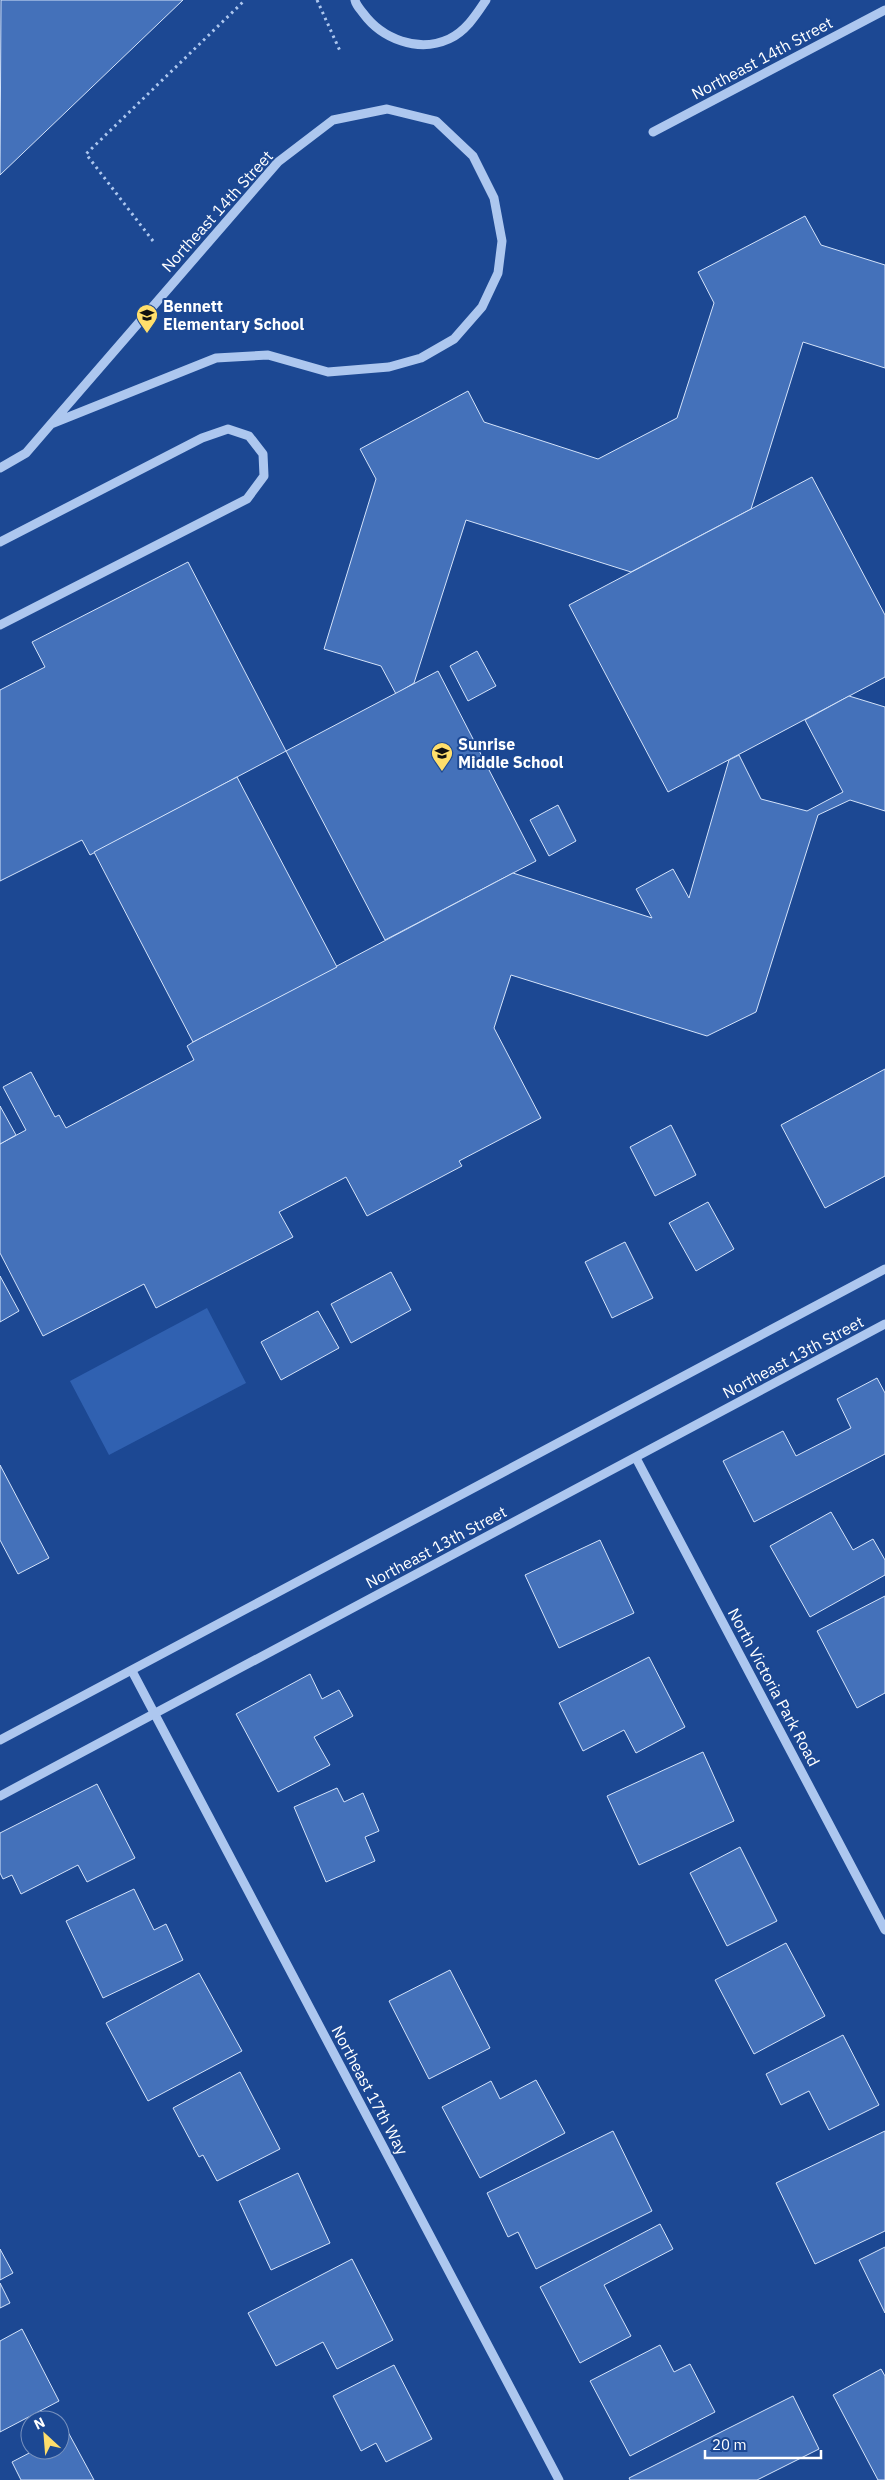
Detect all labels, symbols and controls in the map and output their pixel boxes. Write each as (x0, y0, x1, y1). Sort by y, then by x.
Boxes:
street label: Northeast 14th Street (688, 12, 836, 104)
street label: Northeast 14th Street (157, 146, 277, 276)
place label: Bennett Elementary School (163, 296, 304, 334)
school or university icon: Bennett Elementary School (135, 303, 159, 334)
place label: Sunrise Middle School (458, 734, 564, 772)
school or university icon: Sunrise Middle School (430, 741, 454, 772)
street label: Northeast 13th Street (719, 1311, 867, 1403)
street label: Northeast 13th Street (362, 1501, 510, 1593)
street label: North Victoria Park Road (724, 1605, 824, 1769)
street label: Northeast 17th Way (327, 2022, 413, 2158)
north arrow (20, 2410, 70, 2460)
text: N (31, 2413, 48, 2434)
scale bar (705, 2428, 821, 2460)
text: 20 m (712, 2435, 747, 2454)

